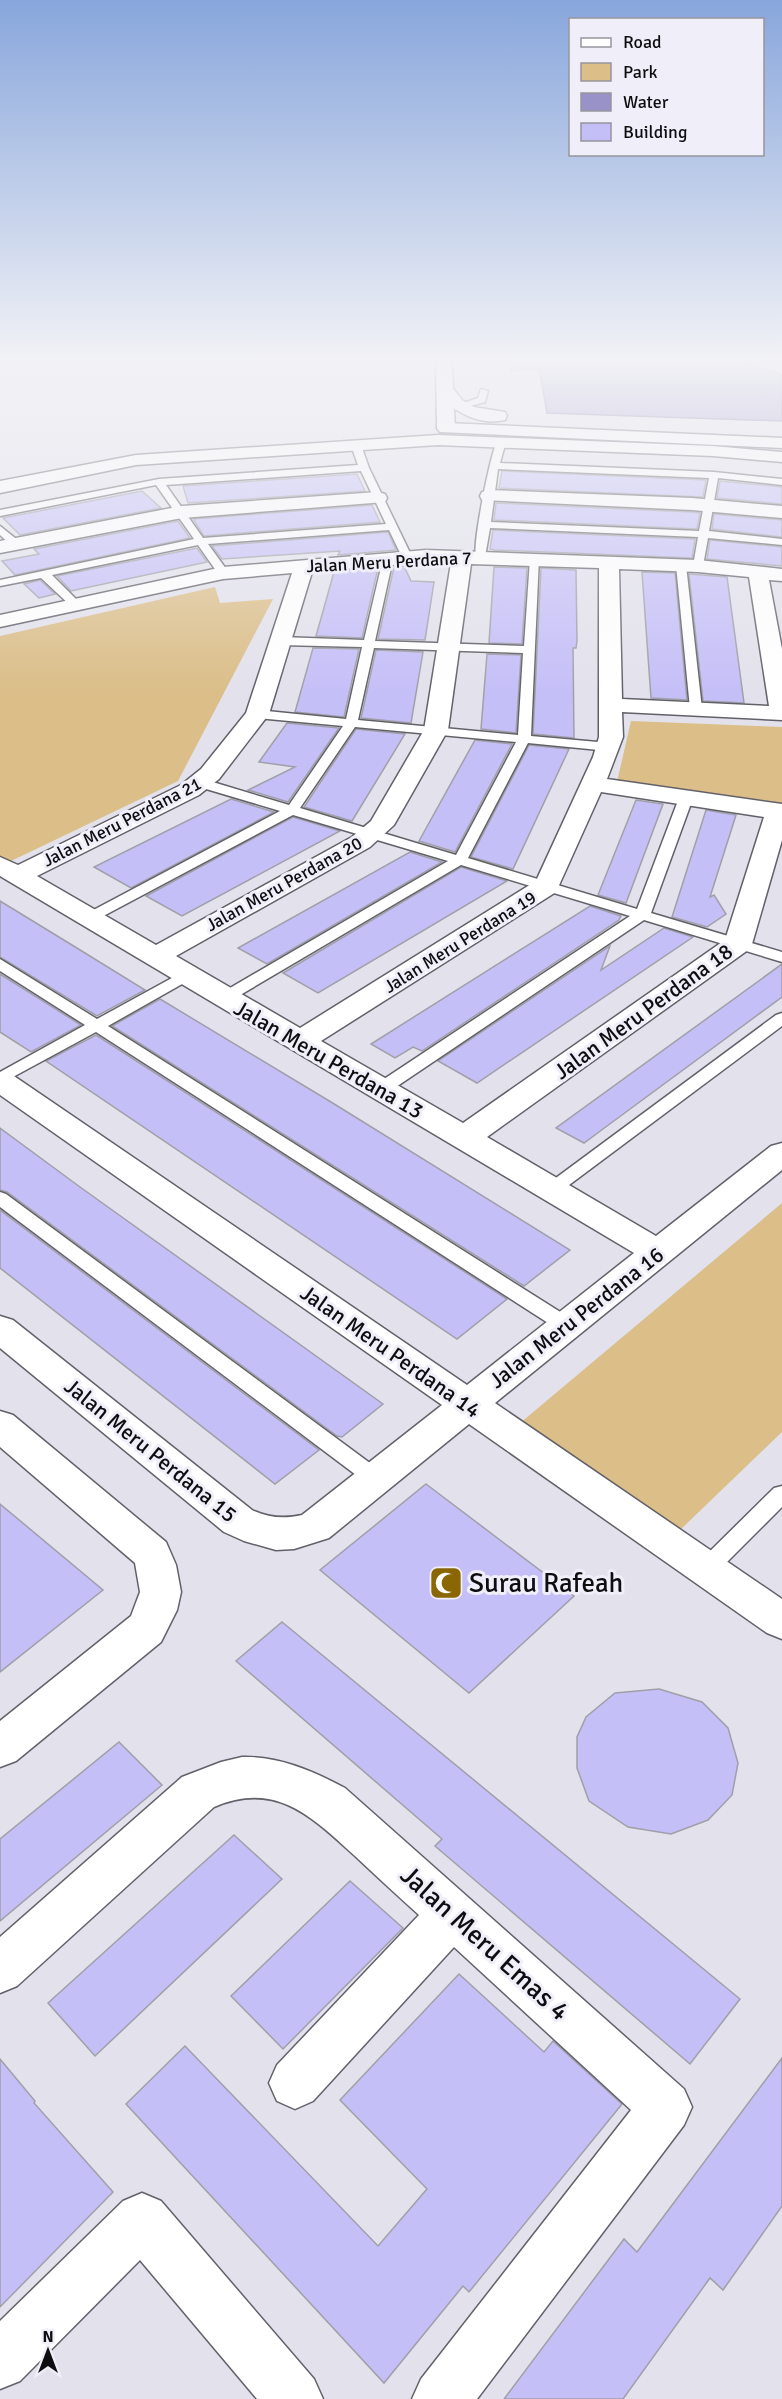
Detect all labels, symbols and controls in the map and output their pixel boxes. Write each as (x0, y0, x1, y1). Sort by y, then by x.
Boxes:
legend (569, 18, 764, 156)
text: Road (623, 31, 662, 53)
text: Park (623, 61, 658, 83)
text: Water (623, 91, 669, 113)
text: Building (623, 121, 687, 143)
street label: Jalan Meru Perdana 7 (306, 547, 472, 577)
street label: Jalan Meru Perdana 21 (39, 772, 205, 872)
street label: Jalan Meru Perdana 20 (202, 832, 366, 936)
street label: Jalan Meru Perdana 19 (380, 886, 540, 998)
street label: Jalan Meru Perdana 18 (549, 938, 738, 1085)
street label: Jalan Meru Perdana 13 (229, 994, 428, 1125)
street label: Jalan Meru Perdana 16 (484, 1241, 669, 1394)
street label: Jalan Meru Perdana 14 (295, 1279, 486, 1424)
street label: Jalan Meru Perdana 15 (59, 1373, 242, 1528)
mosque icon: Surau Rafeah (428, 1565, 464, 1601)
place label: Surau Rafeah (469, 1567, 623, 1600)
street label: Jalan Meru Emas 4 (393, 1859, 576, 2028)
north arrow (18, 2321, 78, 2381)
text: N (42, 2327, 54, 2347)

